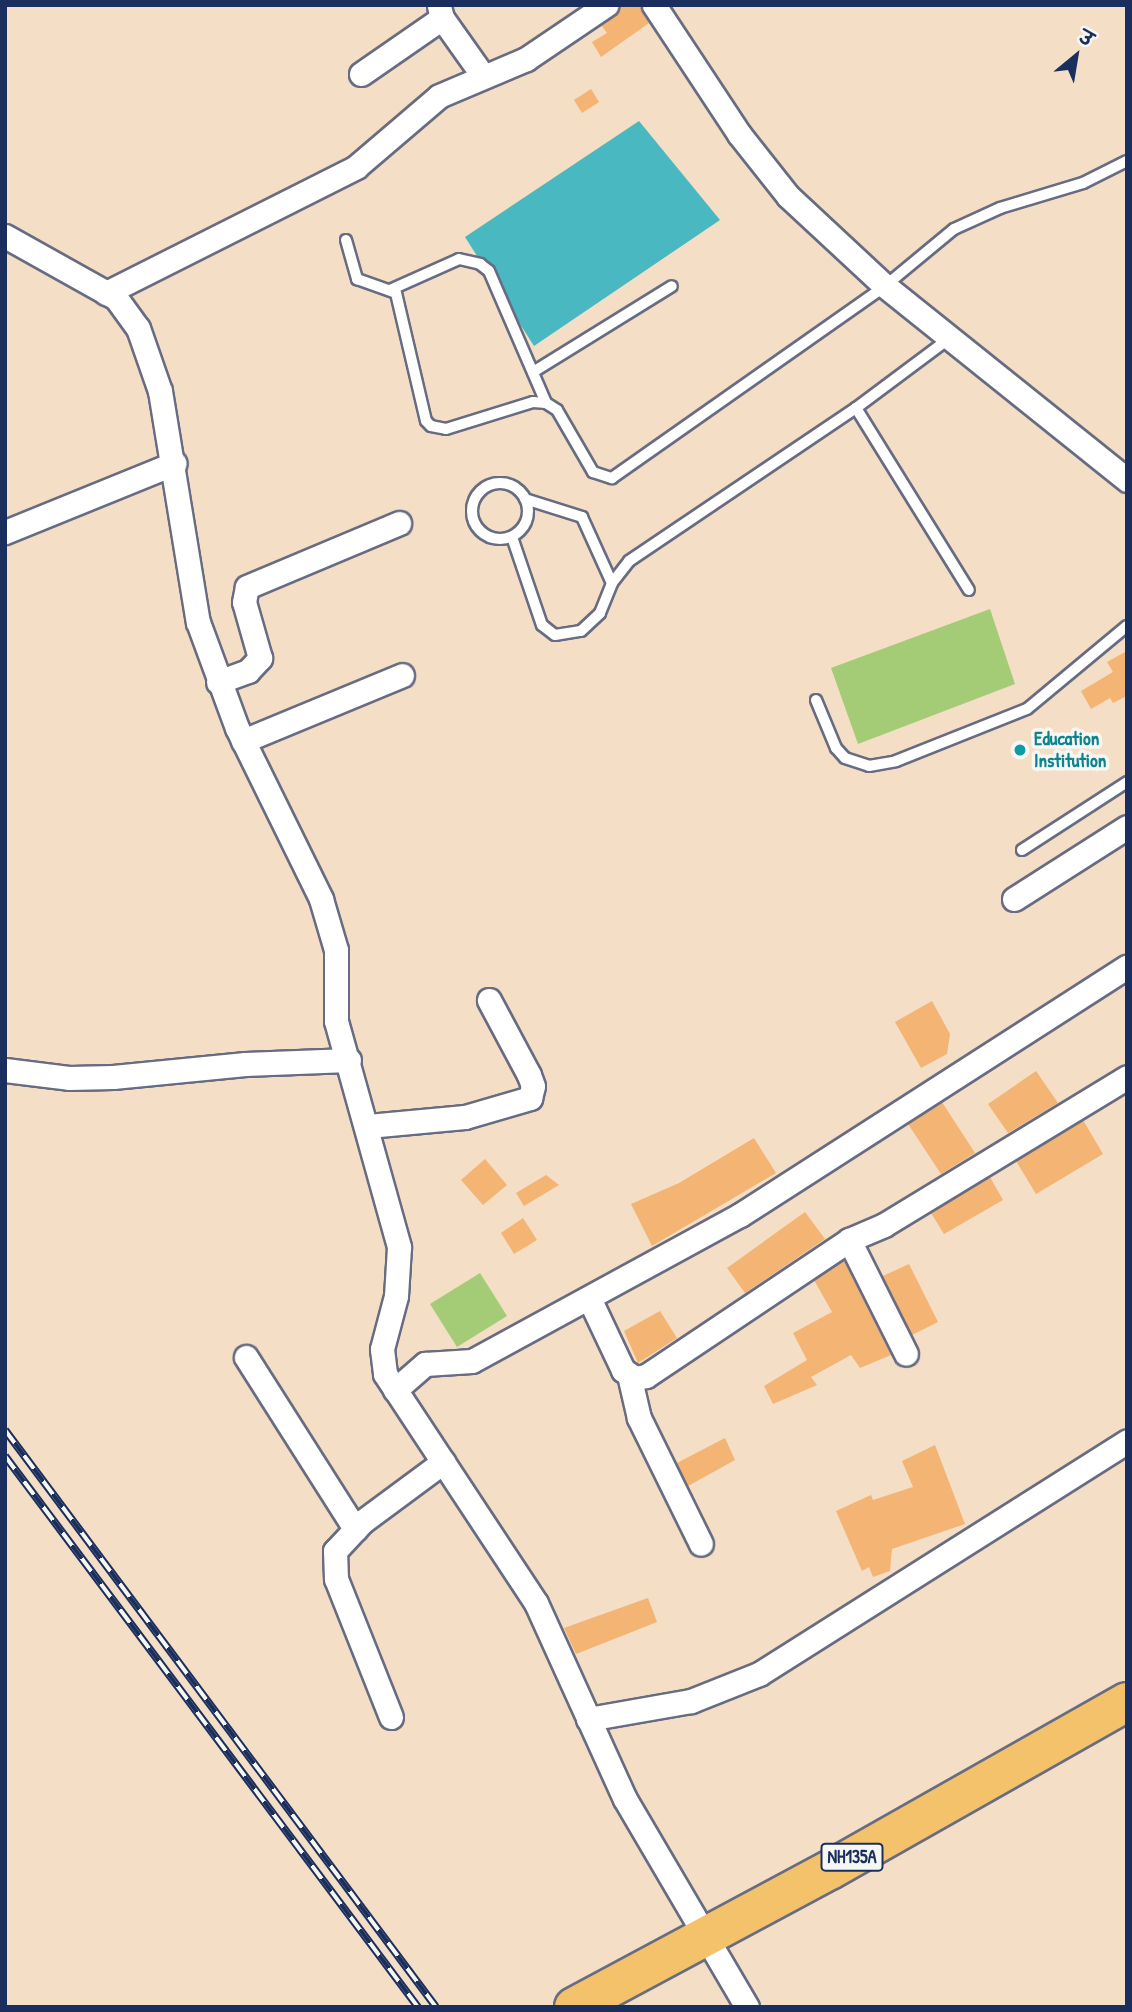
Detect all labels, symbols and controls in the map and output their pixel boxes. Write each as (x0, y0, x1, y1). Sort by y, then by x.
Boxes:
north arrow (1041, 21, 1111, 91)
text: उ (1075, 23, 1098, 52)
place label: Education Institution (1034, 728, 1106, 772)
marker: Education Institution (1012, 742, 1028, 758)
road number: NH135A (820, 1842, 884, 1871)

